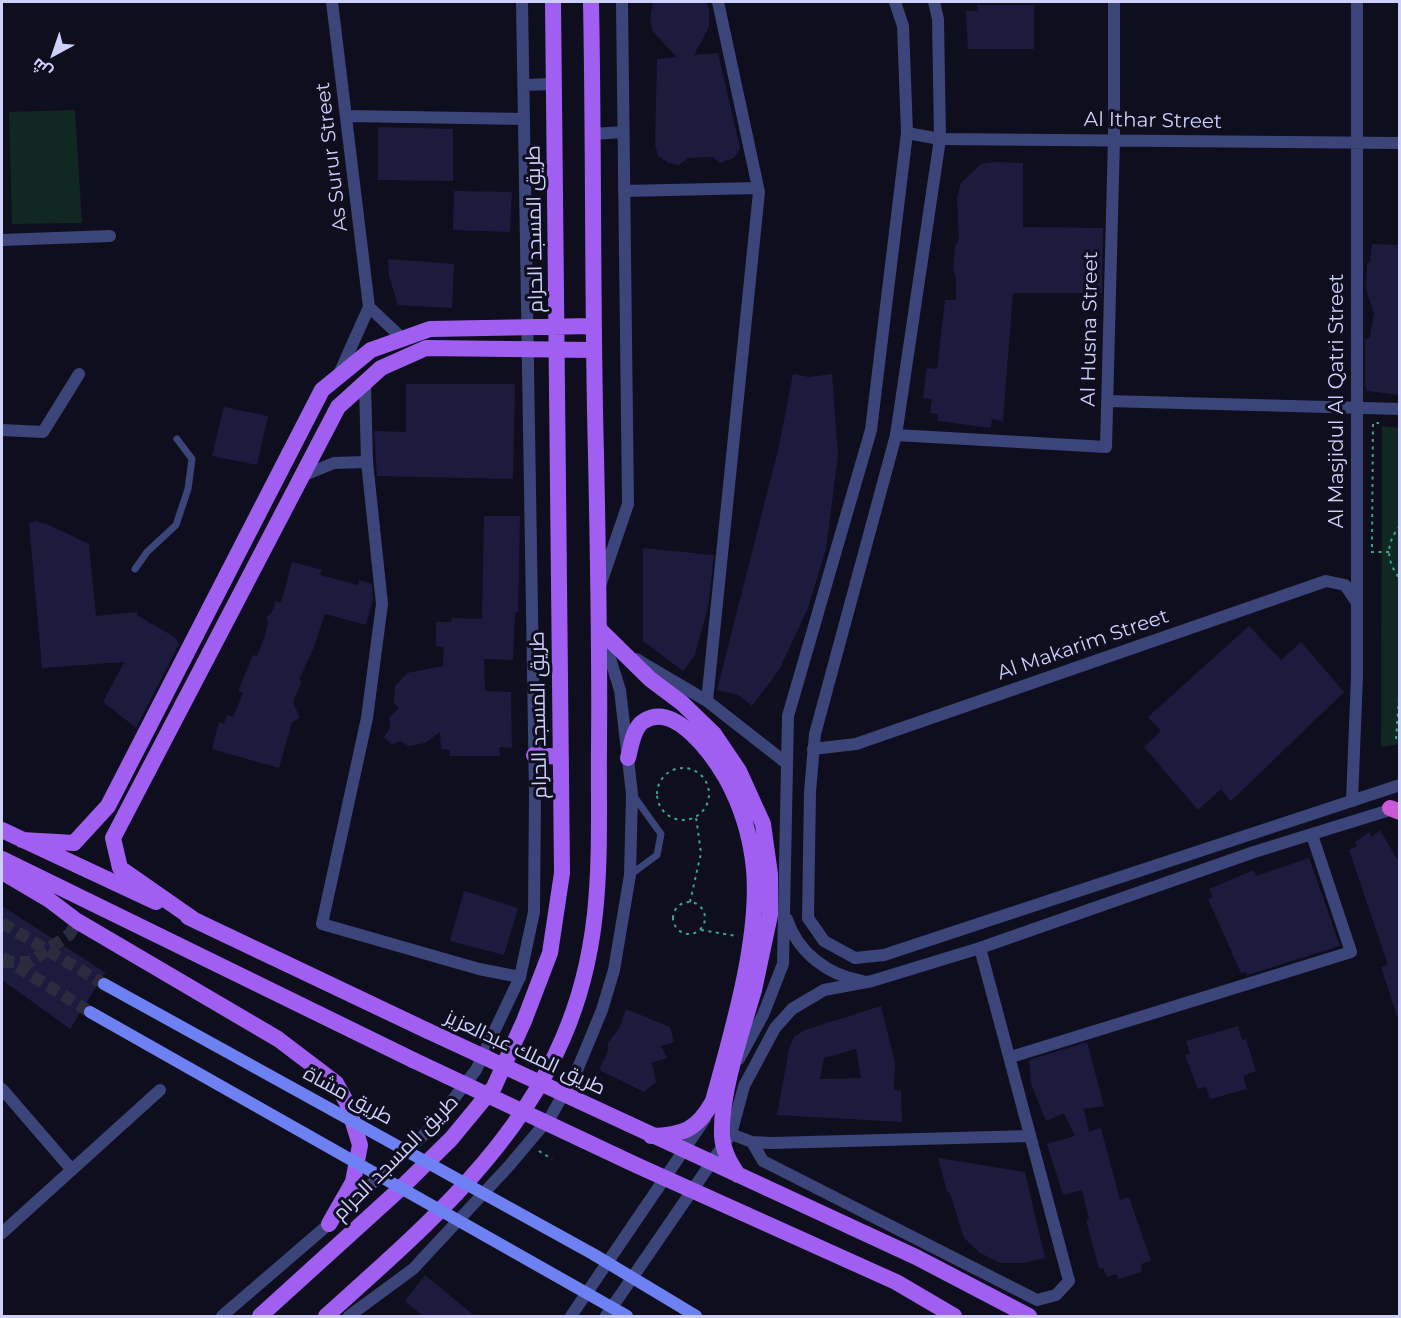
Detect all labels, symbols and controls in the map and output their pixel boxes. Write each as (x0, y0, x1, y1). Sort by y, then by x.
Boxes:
north arrow (24, 24, 84, 84)
text: ش (28, 54, 56, 82)
street label: As Surur Street (311, 81, 353, 233)
street label: Al Ithar Street (1084, 108, 1222, 134)
street label: طريق المسجد الحرام (522, 145, 548, 313)
street label: Al Husna Street (1077, 251, 1103, 407)
street label: Al Masjidul Al Qatri Street (1325, 274, 1349, 528)
street label: Al Makarim Street (994, 604, 1172, 686)
street label: طريق المسجد الحرام (526, 631, 552, 799)
street label: طريق الملك عبدالعزيز (441, 1005, 609, 1101)
street label: طريق مشاة (299, 1062, 397, 1130)
street label: طريق المسجد الحرام (328, 1090, 464, 1226)

